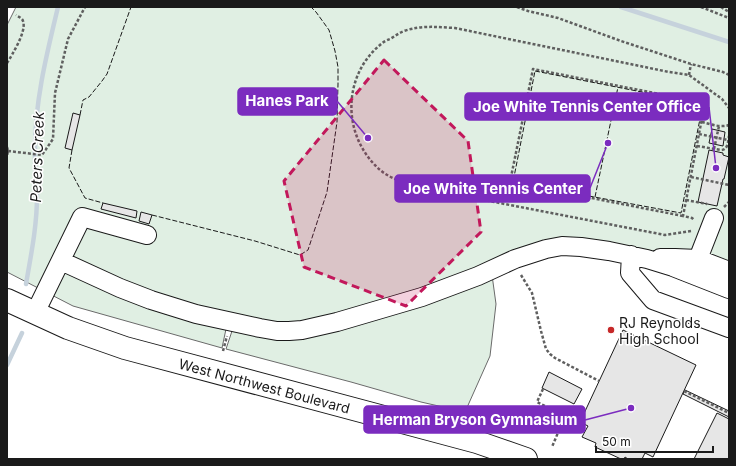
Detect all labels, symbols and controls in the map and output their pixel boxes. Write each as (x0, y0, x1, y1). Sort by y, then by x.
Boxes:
callout: Hanes Park (238, 88, 337, 115)
text: Hanes Park (245, 91, 329, 110)
callout: Joe White Tennis Center Office (465, 93, 709, 120)
text: Joe White Tennis Center Office (473, 97, 701, 116)
water label: Peters Creek (26, 110, 48, 203)
callout: Joe White Tennis Center (395, 175, 590, 202)
text: Joe White Tennis Center (403, 179, 583, 198)
place label: RJ Reynolds High School (619, 314, 701, 347)
marker: RJ Reynolds High School (606, 325, 616, 335)
street label: West Northwest Boulevard (177, 354, 352, 416)
callout: Herman Bryson Gymnasium (364, 406, 585, 433)
text: Herman Bryson Gymnasium (373, 410, 577, 429)
scale bar (596, 428, 713, 454)
text: 50 m (602, 434, 631, 449)

